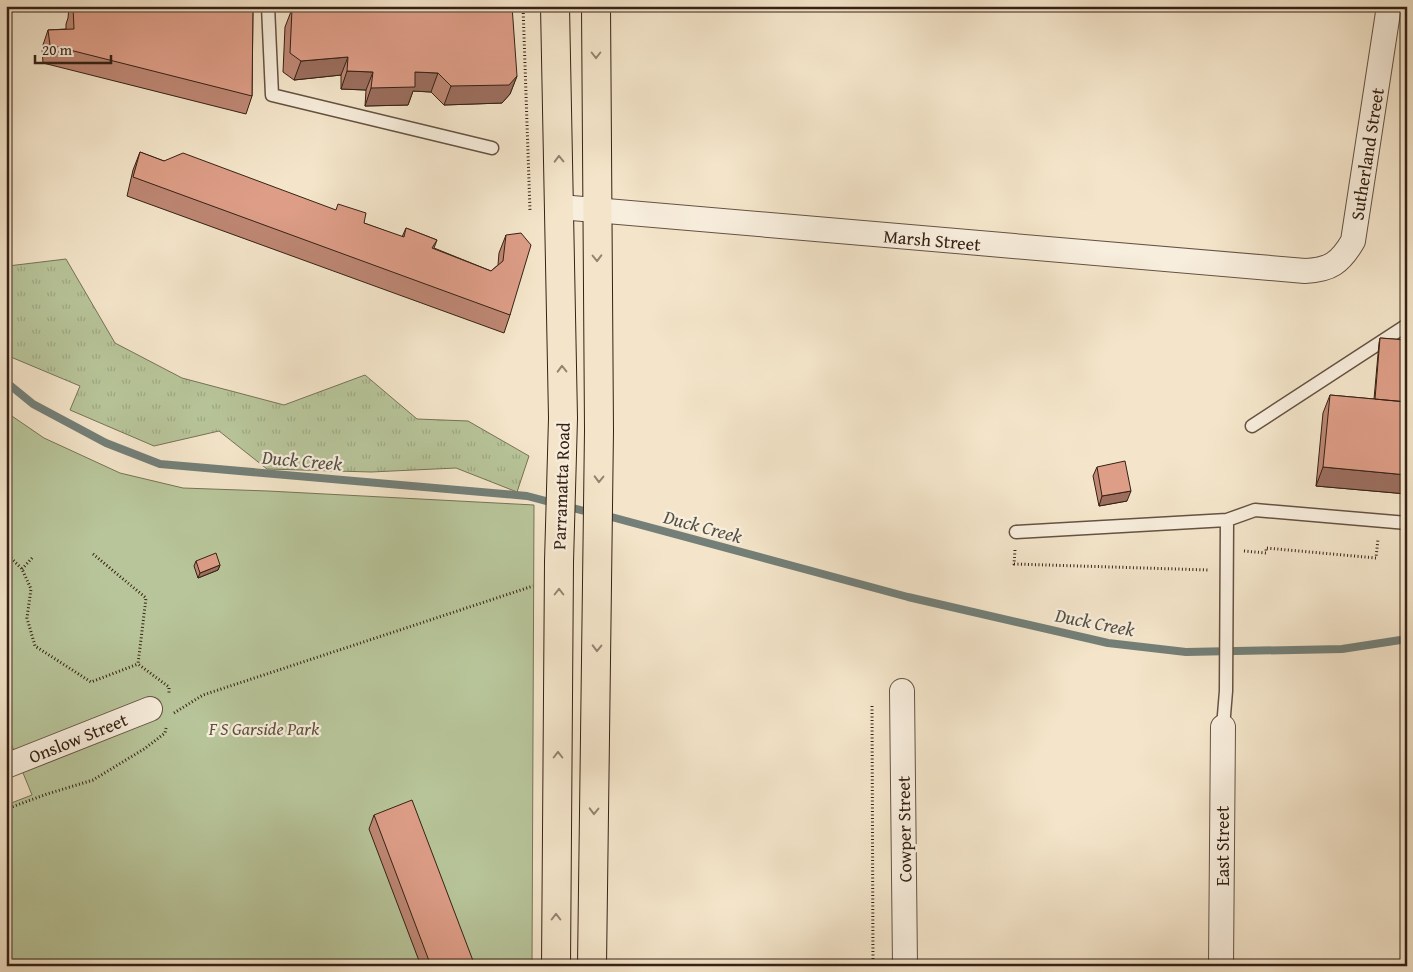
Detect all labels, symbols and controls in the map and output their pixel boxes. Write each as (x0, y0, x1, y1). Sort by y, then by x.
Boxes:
scale bar (35, 32, 111, 64)
text: 20 m (42, 39, 73, 60)
one-way arrow (591, 51, 602, 59)
street label: Sutherland Street (1343, 85, 1391, 222)
one-way arrow (553, 154, 564, 162)
street label: Marsh Street (882, 222, 982, 258)
one-way arrow (592, 254, 602, 262)
one-way arrow (557, 365, 567, 372)
street label: Parramatta Road (545, 421, 577, 550)
water label: Duck Creek (260, 442, 343, 477)
one-way arrow (593, 475, 604, 483)
water label: Duck Creek (660, 502, 746, 550)
one-way arrow (554, 588, 564, 596)
water label: Duck Creek (1052, 600, 1137, 643)
one-way arrow (591, 645, 602, 653)
street label: Onslow Street (25, 706, 132, 770)
park label: F S Garside Park (208, 715, 320, 742)
one-way arrow (553, 750, 563, 758)
street label: Cowper Street (890, 775, 918, 883)
street label: East Street (1209, 805, 1236, 886)
one-way arrow (589, 808, 599, 815)
one-way arrow (551, 913, 561, 920)

